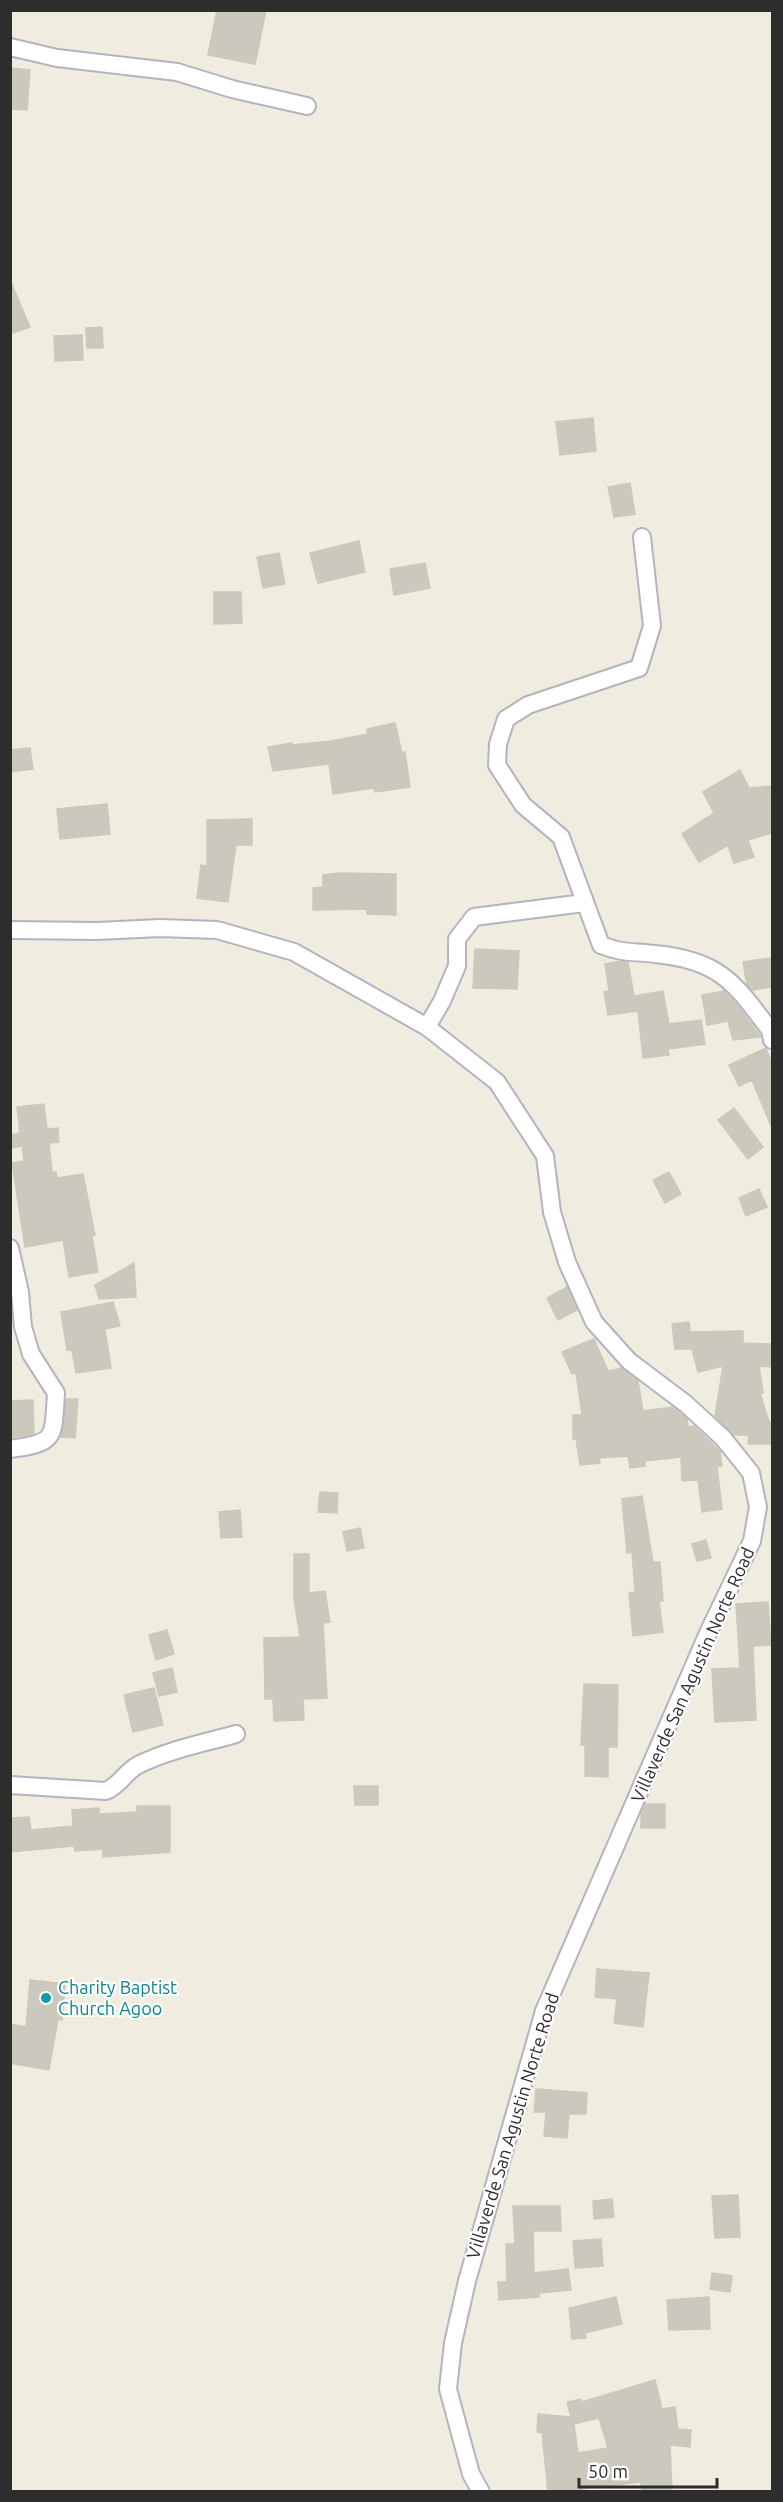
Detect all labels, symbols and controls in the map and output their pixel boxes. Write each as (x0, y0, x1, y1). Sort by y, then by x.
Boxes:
street label: Villaverde San Agustin Norte Road (627, 1544, 758, 1805)
place label: Charity Baptist Church Agoo (58, 1977, 177, 2018)
street label: Villaverde San Agustin Norte Road (462, 1990, 562, 2261)
marker: Charity Baptist Church Agoo (39, 1991, 53, 2005)
scale bar (579, 2451, 717, 2489)
text: 50 m (588, 2461, 628, 2481)

